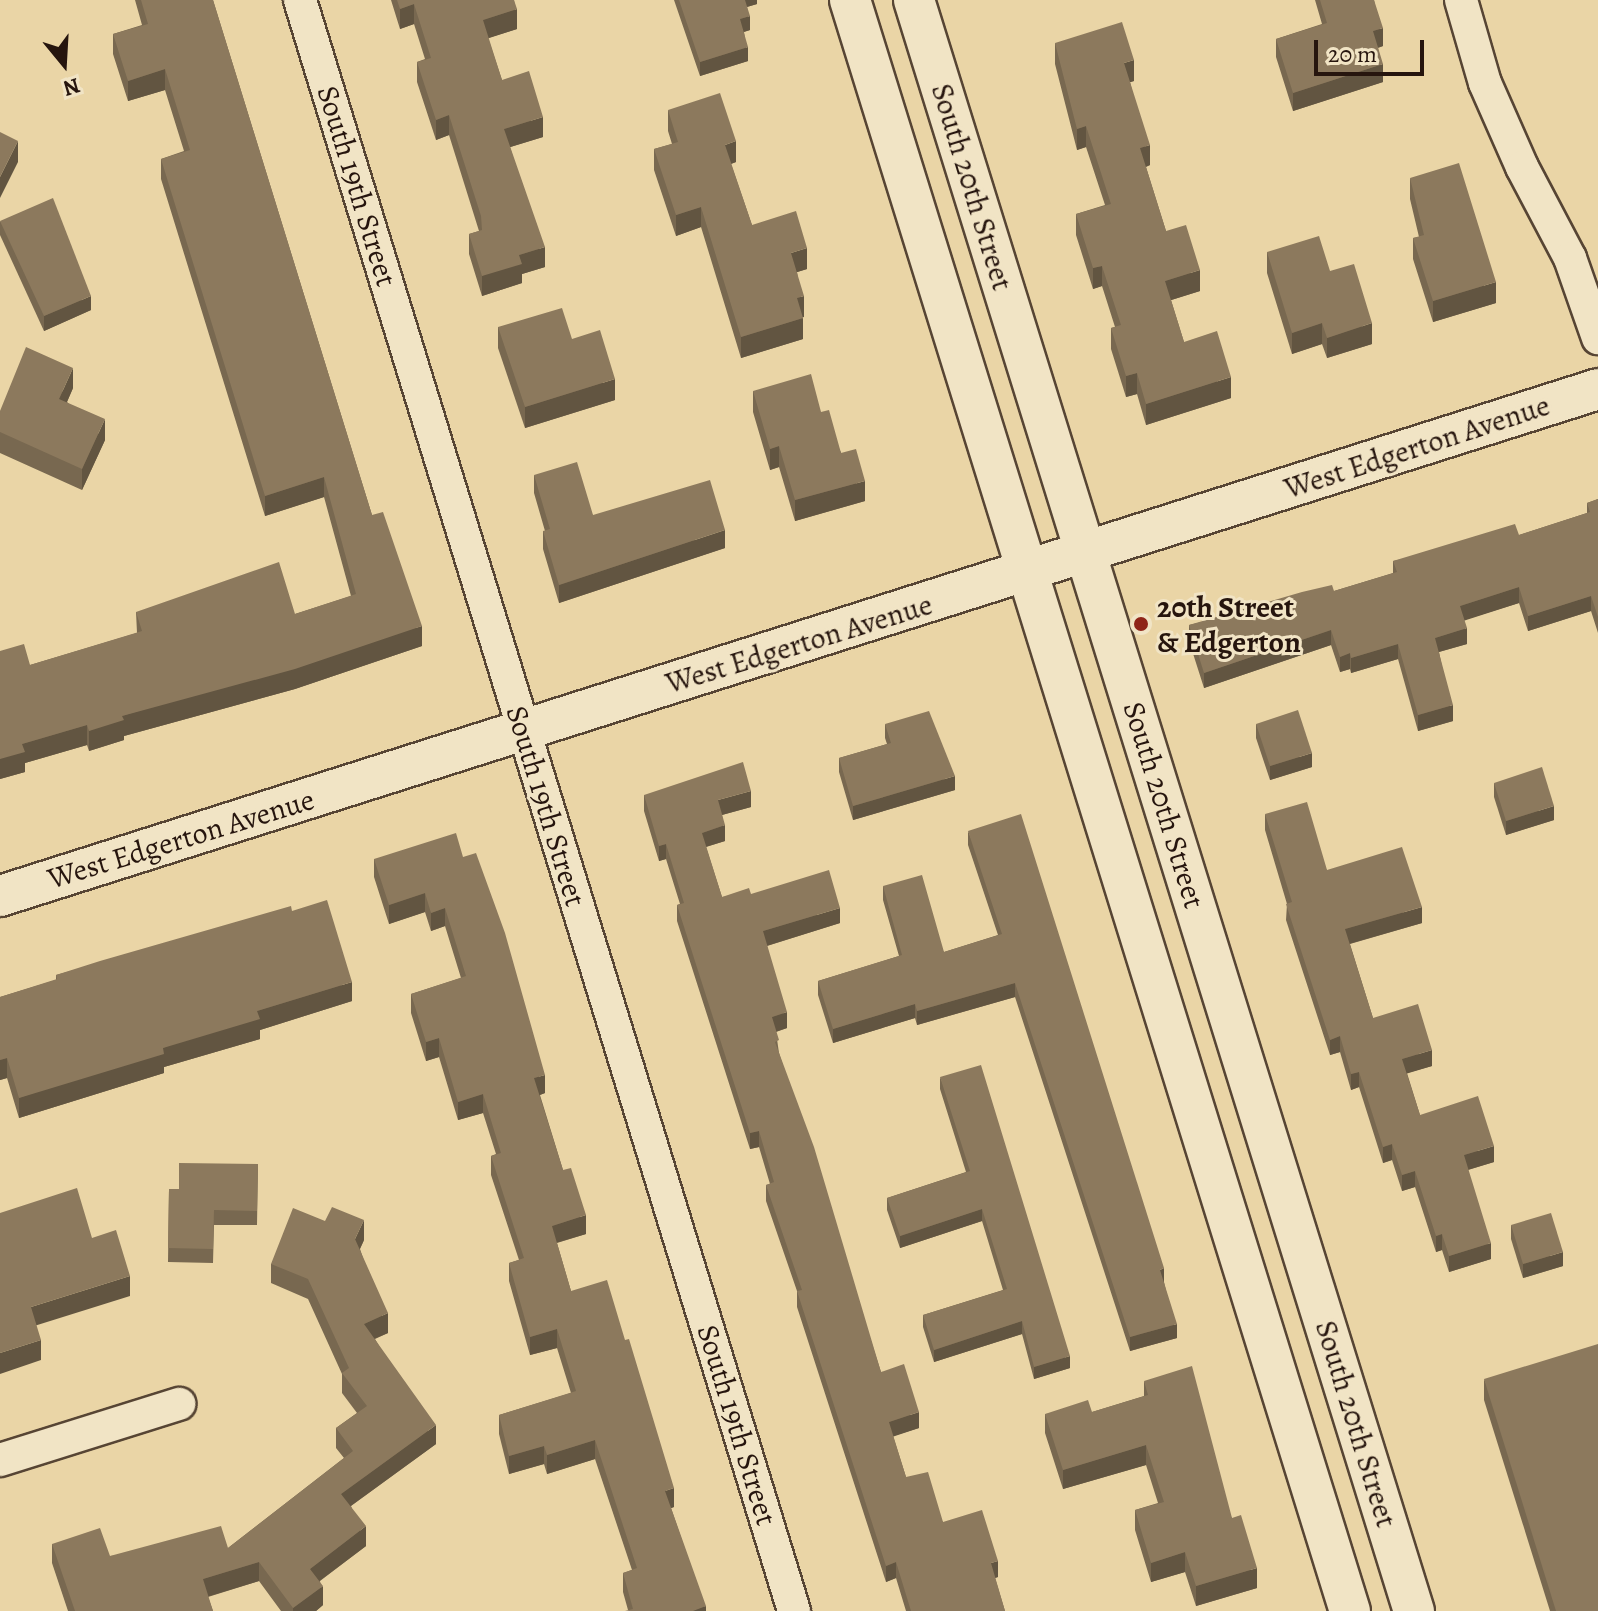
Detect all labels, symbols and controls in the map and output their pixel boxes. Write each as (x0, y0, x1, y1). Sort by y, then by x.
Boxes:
north arrow (24, 24, 104, 104)
scale bar (1318, 24, 1428, 74)
text: 20 m (1328, 38, 1377, 70)
text: N (59, 70, 84, 104)
street label: South 20th Street (923, 79, 1021, 295)
street label: South 19th Street (309, 81, 405, 291)
street label: West Edgerton Avenue (1280, 387, 1554, 507)
street label: West Edgerton Avenue (661, 586, 937, 702)
place label: 20th Street & Edgerton (1157, 589, 1301, 660)
marker: 20th Street & Edgerton (1132, 615, 1150, 633)
street label: South 20th Street (1115, 697, 1213, 913)
street label: South 19th Street (498, 701, 594, 911)
street label: West Edgerton Avenue (43, 781, 319, 897)
street label: South 20th Street (1307, 1316, 1405, 1532)
street label: South 19th Street (689, 1320, 785, 1530)

